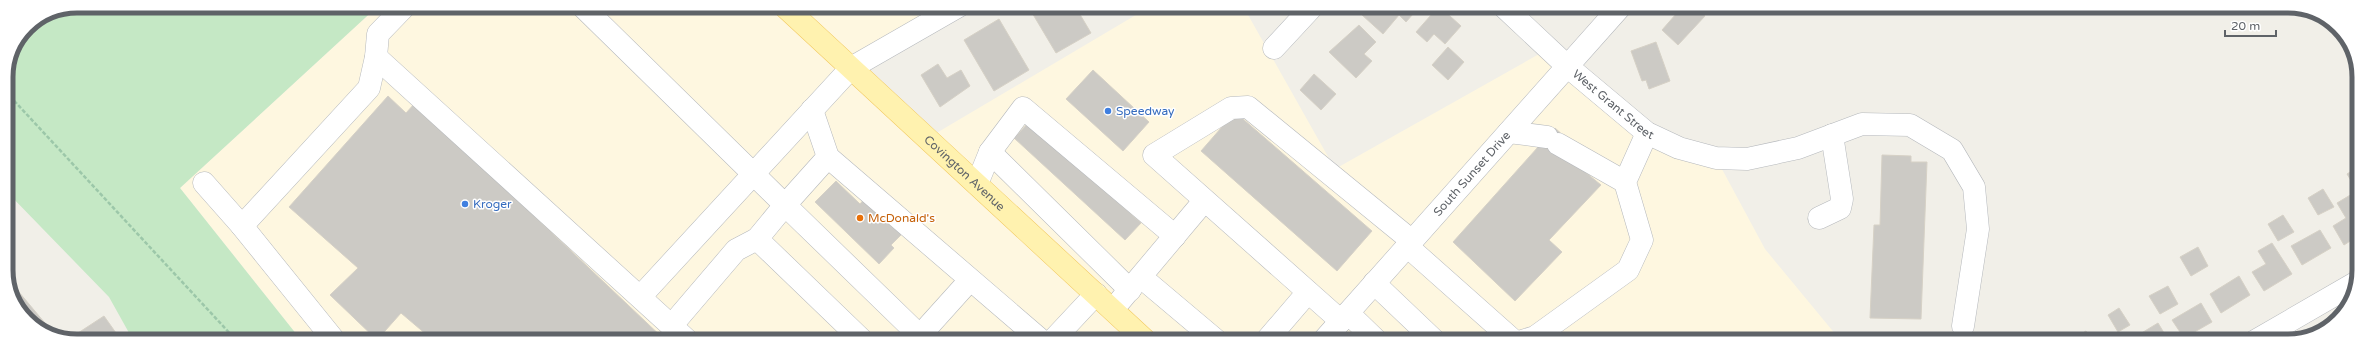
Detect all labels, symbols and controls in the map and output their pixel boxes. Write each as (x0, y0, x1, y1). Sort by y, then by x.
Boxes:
scale bar (2225, 12, 2276, 38)
text: 20 m (2231, 19, 2260, 33)
street label: West Grant Street (1570, 67, 1656, 142)
place label: Speedway (1116, 104, 1175, 118)
marker: Speedway (1103, 106, 1113, 116)
street label: South Sunset Drive (1430, 128, 1513, 219)
street label: Covington Avenue (921, 132, 1008, 214)
place label: Kroger (473, 197, 512, 211)
marker: Kroger (460, 199, 470, 209)
place label: McDonald's (868, 211, 935, 225)
marker: McDonald's (855, 213, 865, 223)

